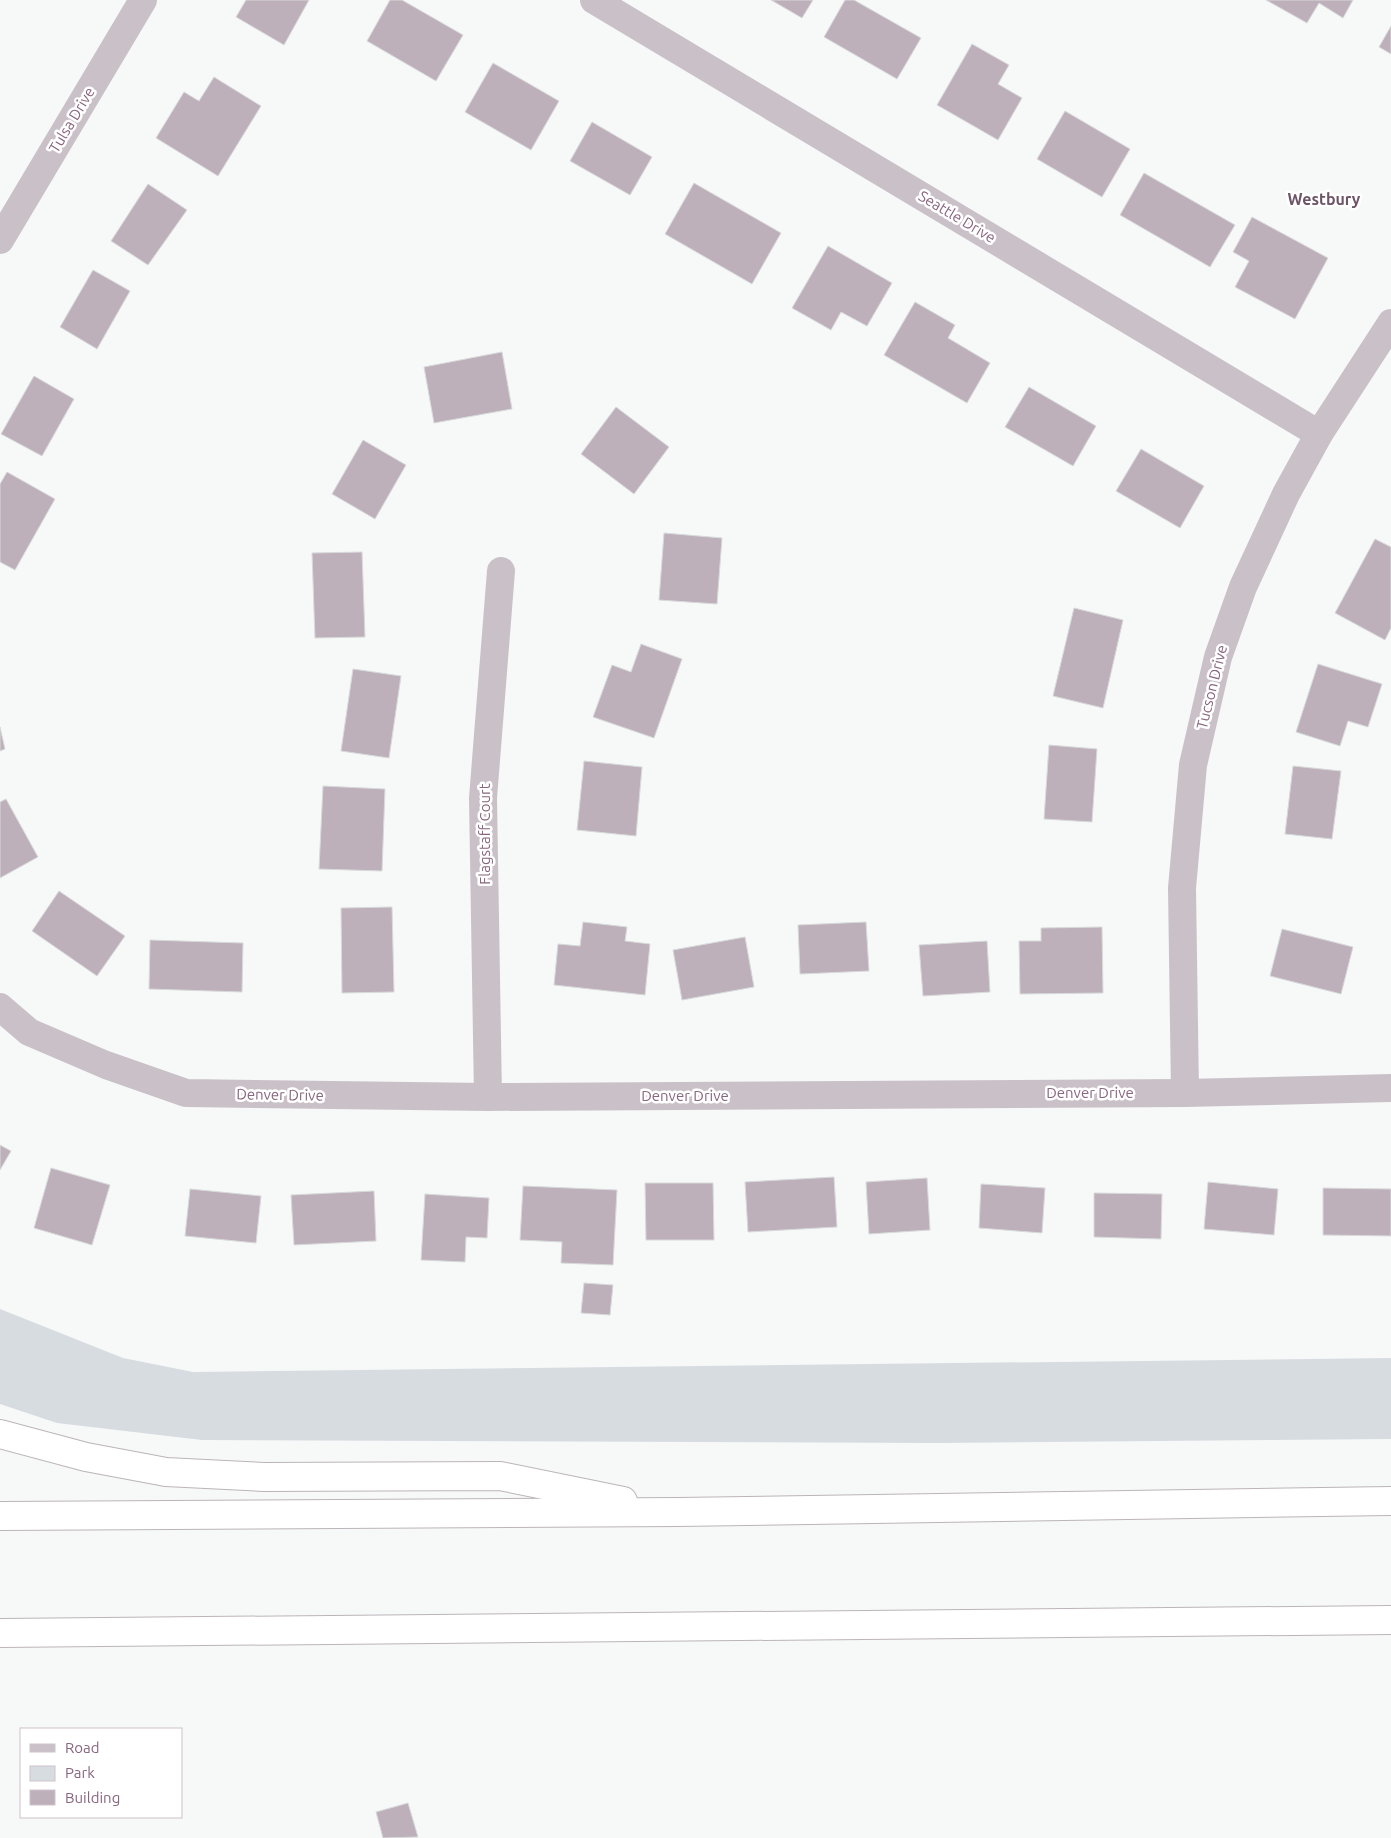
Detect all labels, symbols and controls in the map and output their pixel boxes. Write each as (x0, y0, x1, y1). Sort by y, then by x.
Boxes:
street label: Tulsa Drive (45, 84, 98, 156)
street label: Seattle Drive (916, 187, 999, 246)
district label: Westbury (1288, 190, 1361, 208)
street label: Tucson Drive (1193, 643, 1230, 731)
street label: Flagstaff Court (476, 783, 493, 885)
street label: Denver Drive (1046, 1084, 1134, 1101)
street label: Denver Drive (236, 1085, 324, 1104)
street label: Denver Drive (641, 1087, 729, 1104)
legend (20, 1728, 182, 1818)
text: Road (65, 1739, 100, 1756)
text: Park (65, 1764, 95, 1781)
text: Building (65, 1789, 120, 1806)

